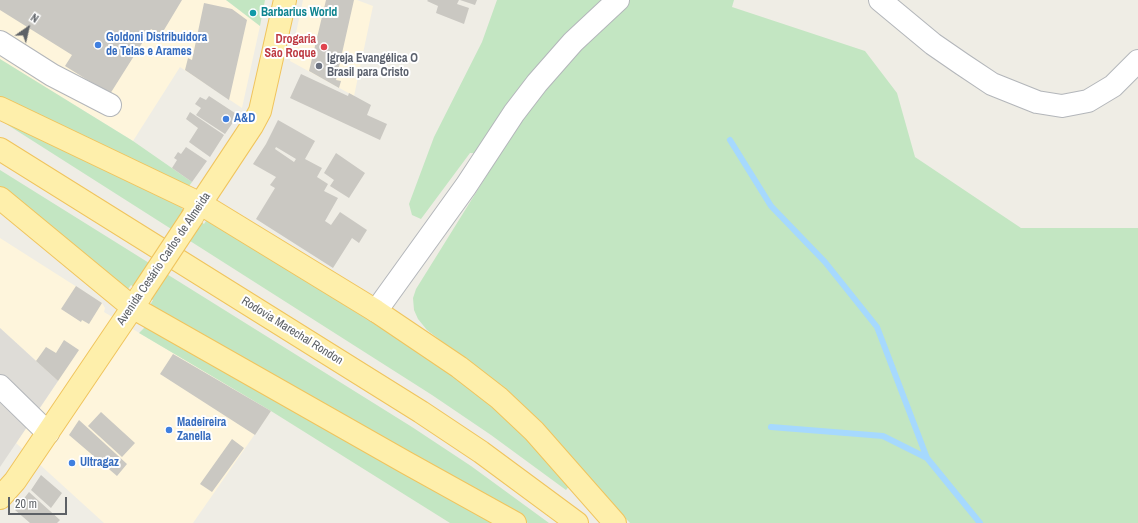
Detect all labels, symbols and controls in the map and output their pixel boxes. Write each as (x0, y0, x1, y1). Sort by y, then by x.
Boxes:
place label: Barbarius World (261, 6, 337, 20)
north arrow (8, 8, 48, 48)
marker: Barbarius World (248, 8, 258, 18)
text: N (28, 10, 41, 26)
place label: Goldoni Distribuidora de Telas e Arames (106, 31, 207, 59)
place label: Drogaria São Roque (265, 33, 316, 61)
marker: Goldoni Distribuidora de Telas e Arames (93, 40, 103, 50)
marker: Drogaria São Roque (319, 42, 329, 52)
place label: Igreja Evangélica O Brasil para Cristo (327, 52, 418, 80)
marker: Igreja Evangélica O Brasil para Cristo (314, 61, 324, 71)
place label: A&D (234, 112, 255, 126)
marker: A&D (221, 114, 231, 124)
street label: Avenida Cesário Carlos de Almeida (114, 190, 214, 328)
street label: Rodovia Marechal Rondon (239, 294, 345, 368)
place label: Madeireira Zanella (177, 416, 226, 444)
marker: Madeireira Zanella (164, 425, 174, 435)
place label: Ultragaz (80, 456, 119, 470)
marker: Ultragaz (67, 458, 77, 468)
scale bar (10, 489, 69, 515)
text: 20 m (15, 496, 37, 512)

